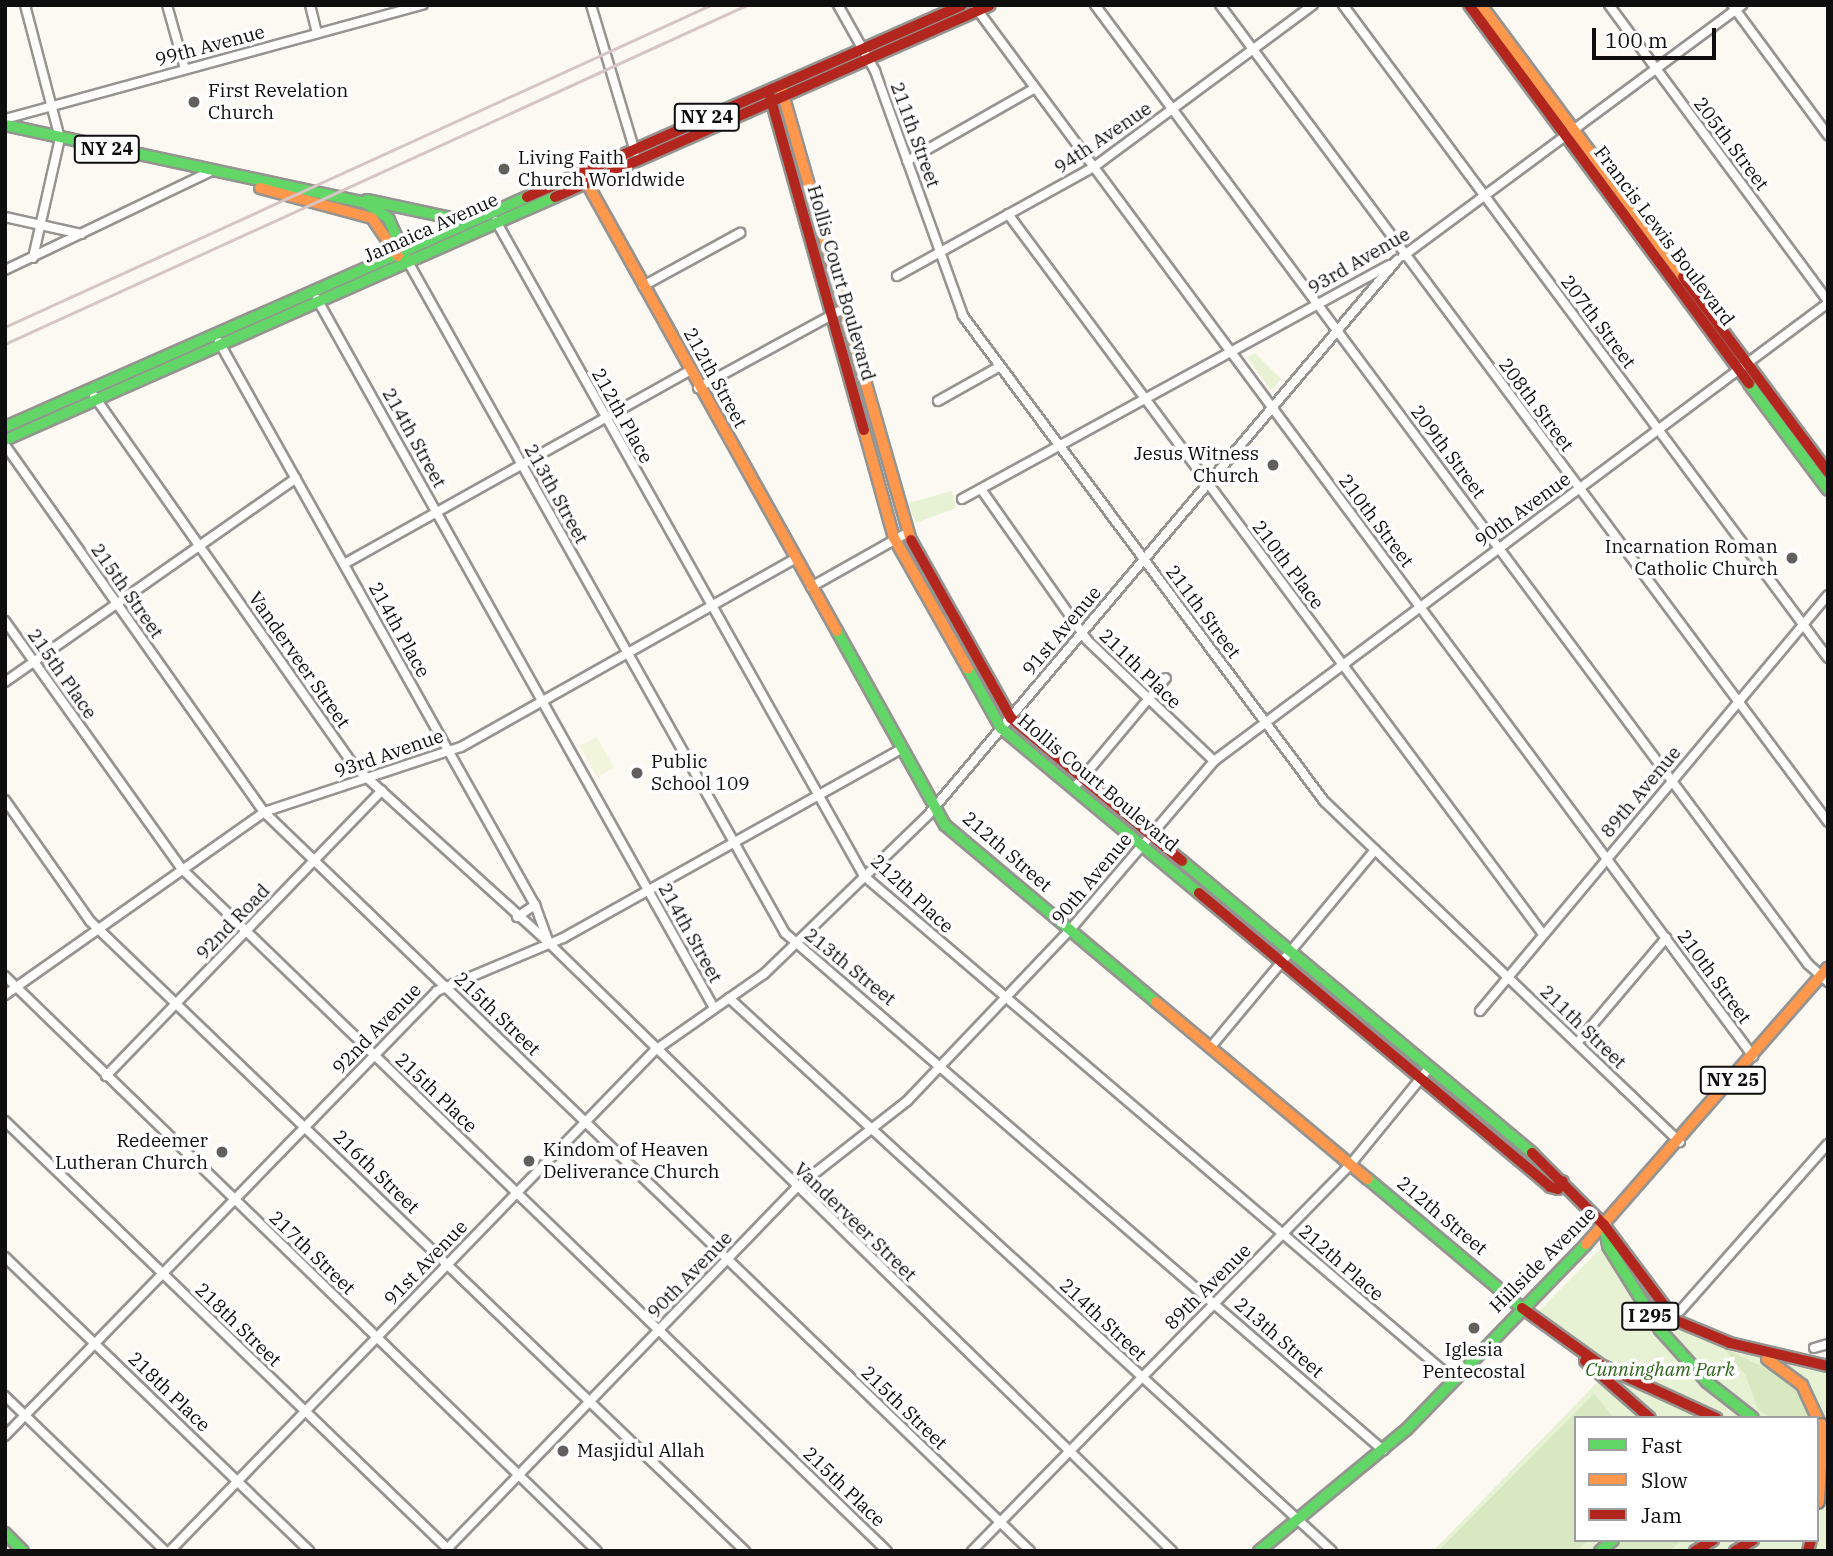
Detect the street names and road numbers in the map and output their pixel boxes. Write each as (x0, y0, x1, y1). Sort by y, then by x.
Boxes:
street label: 99th Avenue (153, 20, 267, 72)
street label: 211th Street (885, 79, 945, 191)
street label: 205th Street (1689, 93, 1773, 195)
street label: 94th Avenue (1050, 97, 1156, 179)
road number: NY 24 (674, 103, 740, 132)
road number: NY 24 (74, 134, 140, 164)
street label: Francis Lewis Boulevard (1589, 142, 1739, 330)
street label: Hollis Court Boulevard (802, 183, 880, 383)
street label: Jamaica Avenue (360, 188, 502, 268)
street label: 93rd Avenue (1304, 223, 1414, 299)
street label: 207th Street (1556, 271, 1640, 373)
street label: 212th Street (678, 324, 752, 432)
street label: 208th Street (1494, 354, 1578, 456)
street label: 212th Place (587, 365, 657, 467)
street label: 214th Street (377, 384, 451, 492)
street label: 209th Street (1406, 401, 1490, 503)
street label: 213th Street (519, 440, 593, 548)
street label: 90th Avenue (1471, 468, 1575, 552)
street label: 210th Street (1334, 470, 1418, 572)
street label: 210th Place (1247, 516, 1329, 614)
street label: 215th Street (86, 539, 168, 643)
street label: 211th Street (1161, 561, 1245, 663)
street label: 214th Place (364, 579, 434, 681)
street label: 91st Avenue (1018, 582, 1106, 680)
street label: Vanderveer Street (243, 587, 355, 733)
street label: 215th Place (23, 624, 101, 724)
street label: 211th Place (1094, 624, 1186, 714)
street label: Hollis Court Boulevard (1013, 709, 1183, 857)
street label: 93rd Avenue (331, 725, 447, 783)
street label: 89th Avenue (1596, 742, 1686, 842)
street label: 212th Street (958, 807, 1056, 897)
street label: 90th Avenue (1047, 829, 1137, 929)
street label: 212th Place (866, 850, 958, 938)
street label: 92nd Road (191, 879, 275, 965)
street label: 214th Street (653, 879, 727, 987)
street label: 213th Street (800, 923, 900, 1011)
street label: 210th Street (1672, 926, 1756, 1028)
street label: 215th Street (449, 967, 545, 1061)
street label: 92nd Avenue (328, 979, 426, 1079)
street label: 211th Street (1535, 980, 1631, 1074)
street label: 215th Place (390, 1048, 482, 1138)
road number: NY 25 (1700, 1065, 1766, 1094)
street label: 216th Street (328, 1125, 424, 1219)
street label: Vanderveer Street (789, 1158, 921, 1286)
street label: 212th Street (1392, 1172, 1492, 1260)
street label: Hillside Avenue (1485, 1202, 1601, 1318)
street label: 217th Street (264, 1206, 360, 1300)
street label: 91st Avenue (380, 1216, 472, 1310)
street label: 212th Place (1294, 1220, 1388, 1306)
street label: 90th Avenue (643, 1227, 737, 1323)
street label: 89th Avenue (1160, 1239, 1256, 1335)
street label: 214th Street (1055, 1274, 1151, 1366)
street label: 218th Street (190, 1278, 286, 1372)
street label: 213th Street (1230, 1293, 1328, 1383)
road number: I 295 (1620, 1302, 1680, 1330)
street label: 218th Place (123, 1347, 215, 1437)
street label: 215th Street (856, 1361, 952, 1455)
street label: 215th Place (798, 1442, 890, 1532)

